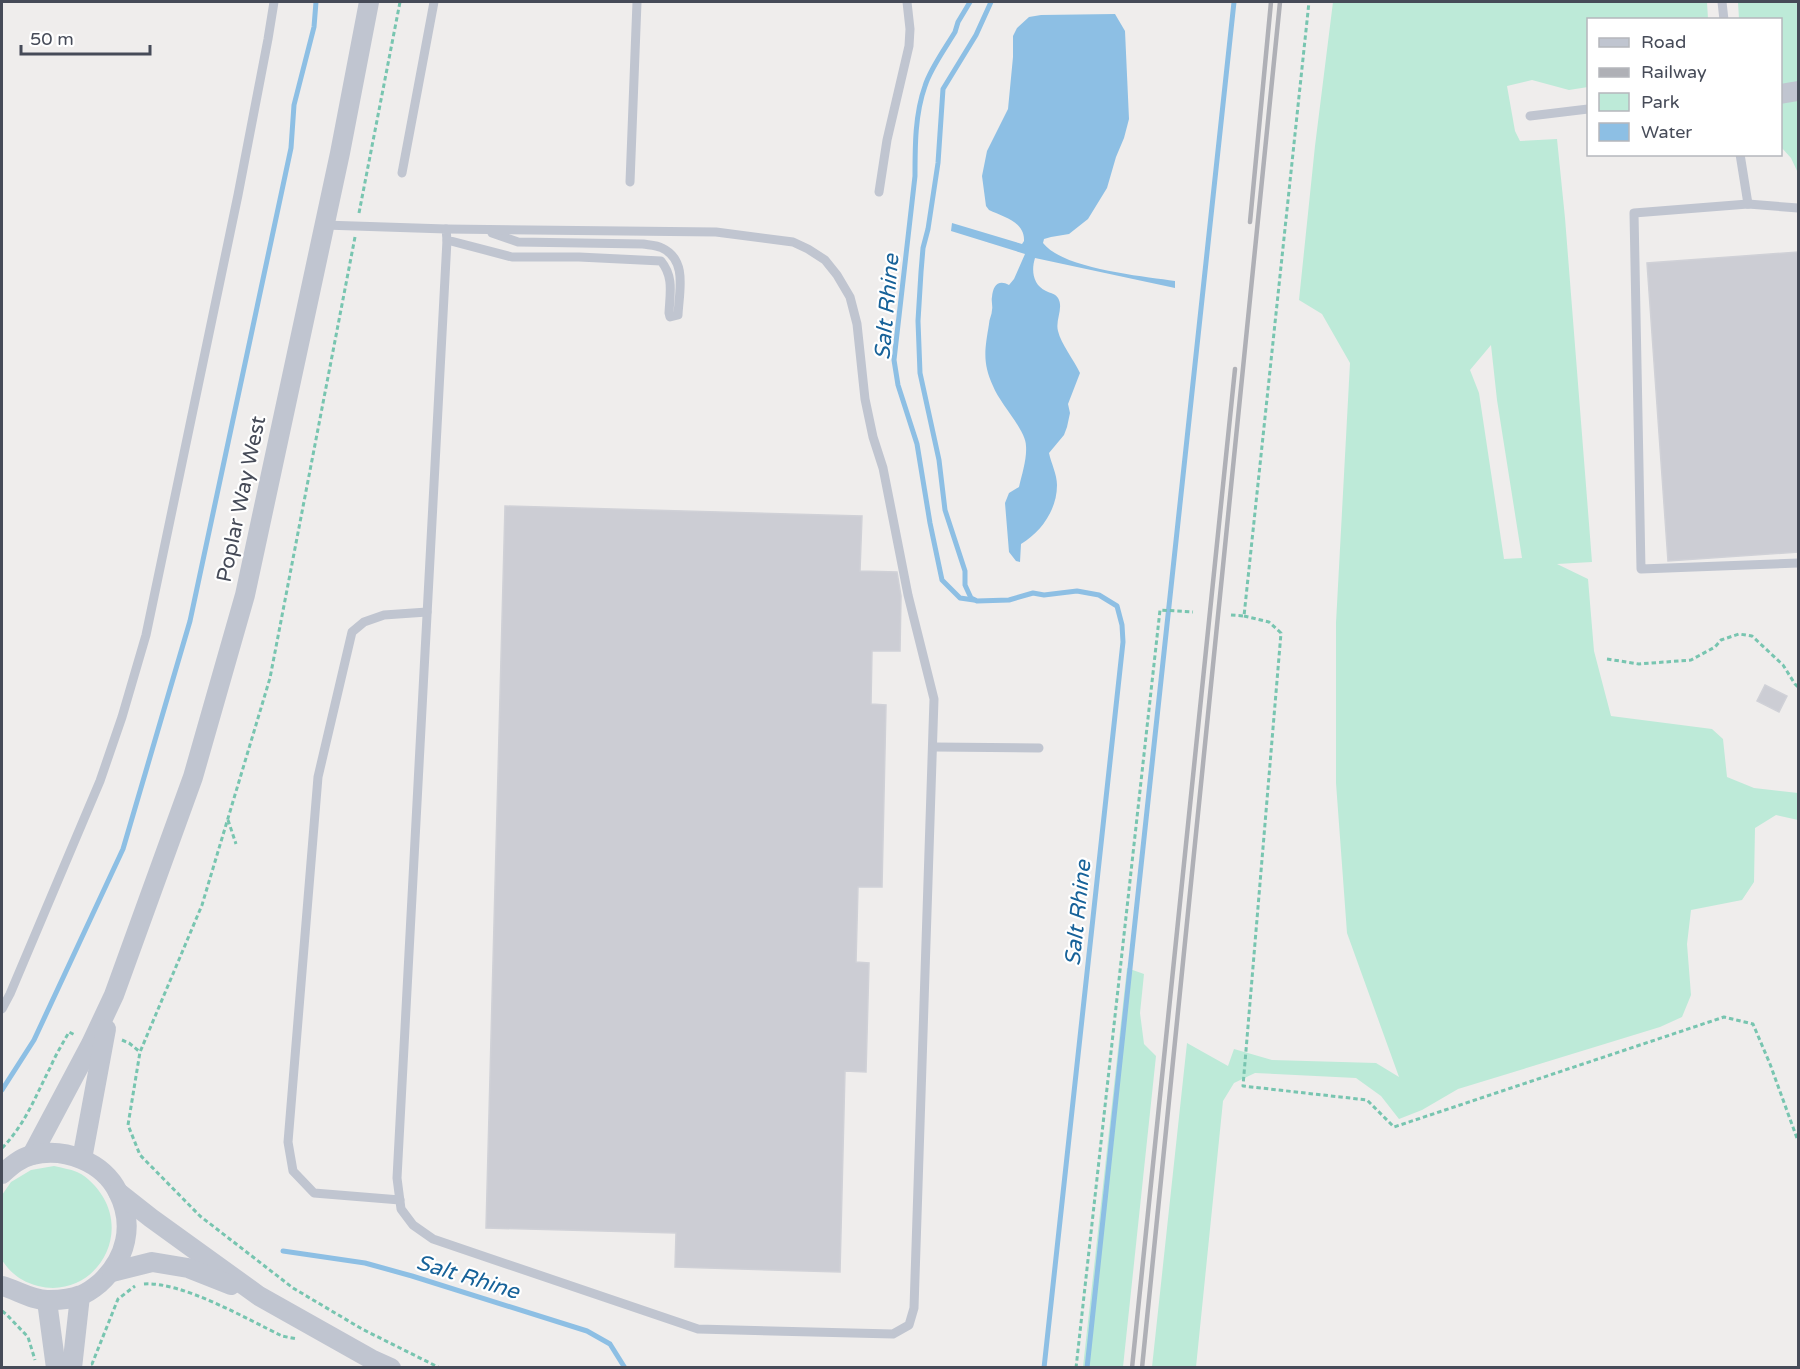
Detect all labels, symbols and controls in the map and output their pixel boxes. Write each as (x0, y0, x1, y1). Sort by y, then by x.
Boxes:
scale bar (21, 18, 150, 56)
legend (1587, 18, 1782, 156)
text: 50 m (30, 28, 74, 50)
text: Road (1641, 31, 1686, 53)
text: Railway (1641, 61, 1707, 83)
text: Park (1641, 91, 1680, 113)
text: Water (1641, 121, 1692, 143)
water label: Salt Rhine (869, 252, 905, 361)
street label: Poplar Way West (212, 414, 271, 585)
water label: Salt Rhine (1060, 858, 1097, 967)
water label: Salt Rhine (413, 1249, 524, 1305)

